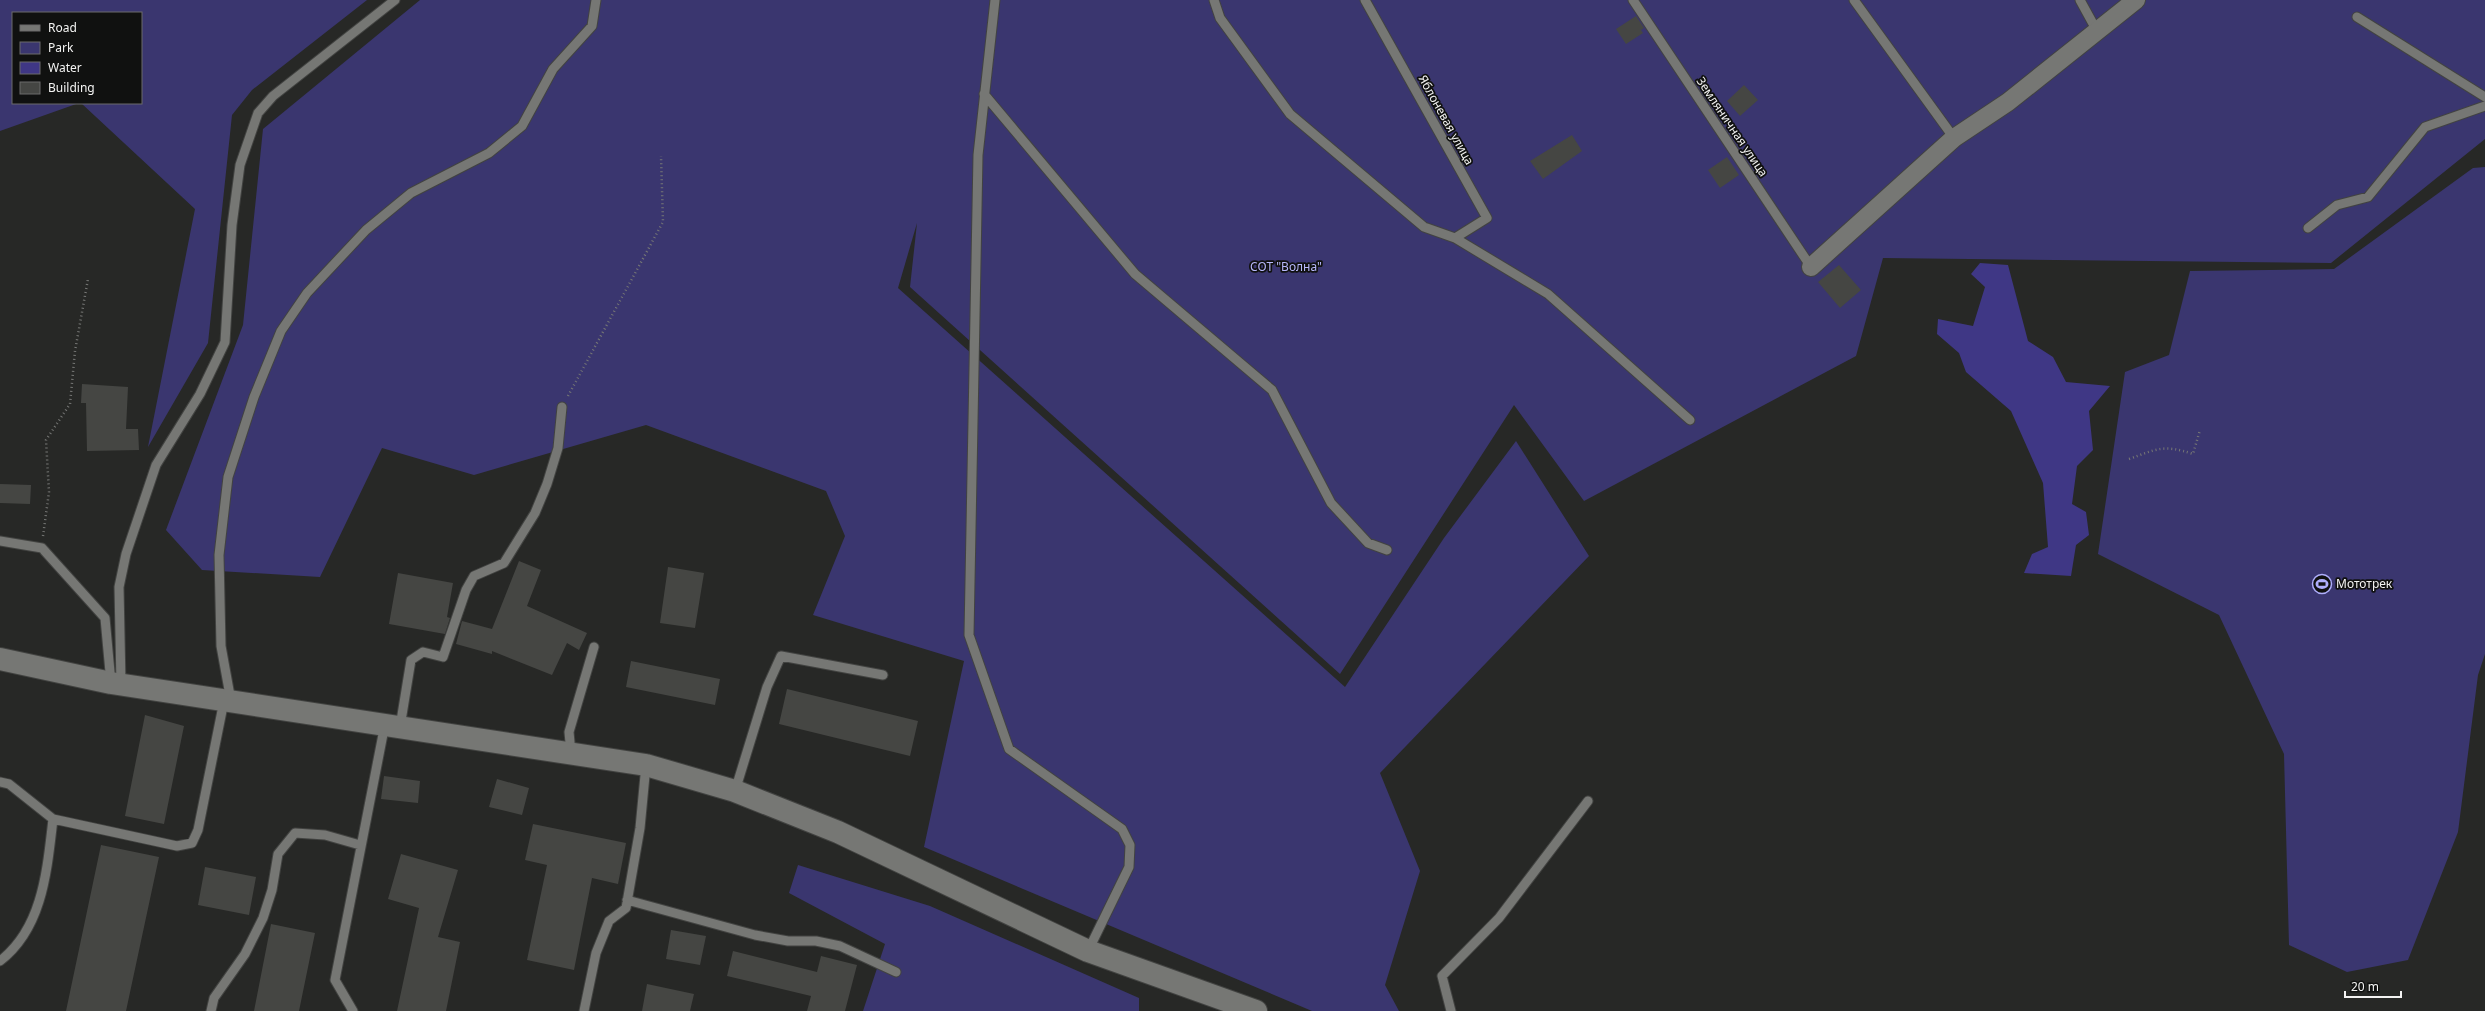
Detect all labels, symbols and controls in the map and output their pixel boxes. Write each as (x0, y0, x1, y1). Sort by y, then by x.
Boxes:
legend (12, 12, 142, 104)
text: Road (48, 19, 77, 36)
text: Park (48, 39, 74, 56)
text: Water (48, 59, 82, 76)
street label: Яблоневая улица (1415, 72, 1478, 168)
street label: Земляничная улица (1693, 74, 1772, 180)
text: Building (48, 79, 95, 96)
park label: СОТ "Волна" (1250, 258, 1322, 275)
sports icon: Мототрек (2311, 573, 2333, 595)
place label: Мототрек (2336, 575, 2393, 592)
scale bar (2345, 973, 2401, 999)
text: 20 m (2351, 978, 2379, 995)

